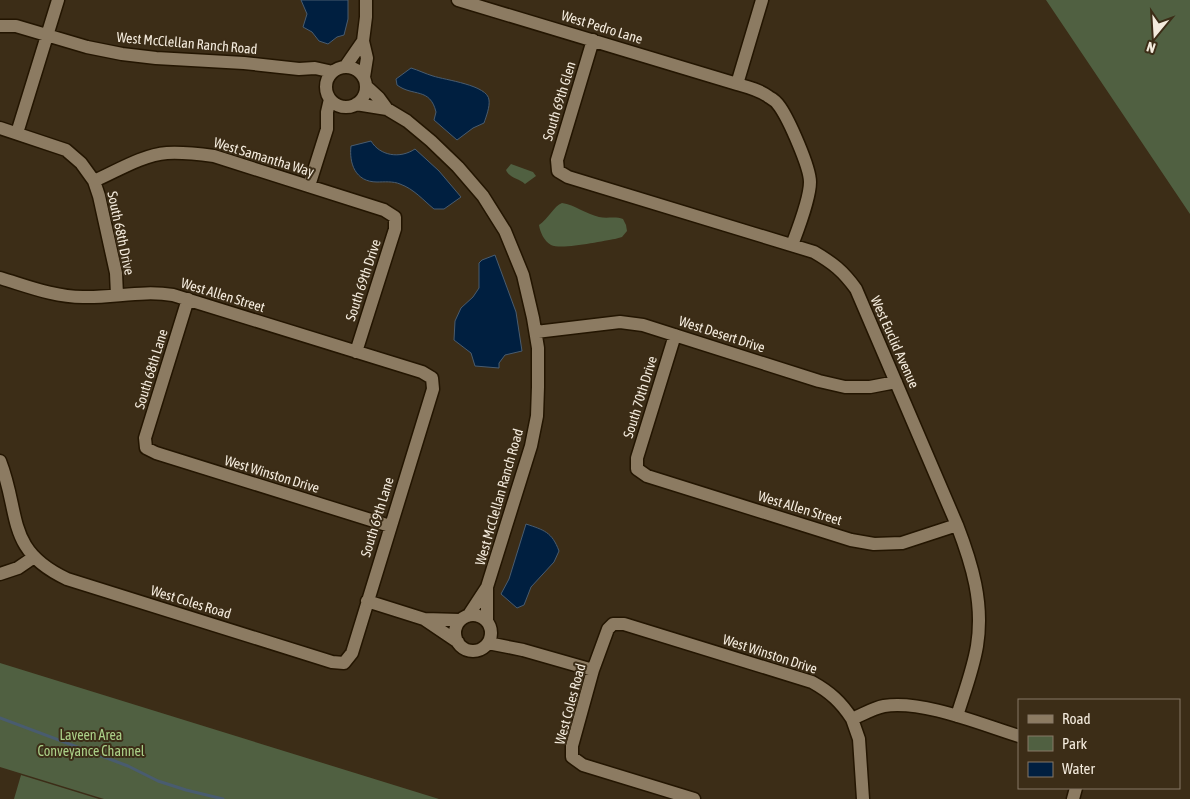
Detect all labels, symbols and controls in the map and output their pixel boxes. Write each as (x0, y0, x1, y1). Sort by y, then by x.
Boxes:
street label: West Pedro Lane (559, 7, 645, 47)
north arrow (1130, 10, 1180, 60)
street label: West McClellan Ranch Road (116, 29, 258, 57)
text: N (1145, 38, 1157, 56)
street label: South 69th Glen (539, 59, 579, 143)
street label: West Samantha Way (212, 134, 316, 180)
street label: South 68th Drive (104, 190, 138, 276)
street label: South 69th Drive (342, 237, 384, 323)
street label: West Allen Street (179, 275, 267, 315)
street label: West Euclid Avenue (868, 293, 922, 391)
street label: West Desert Drive (677, 313, 767, 355)
street label: South 68th Lane (131, 327, 171, 411)
street label: South 70th Drive (620, 354, 660, 440)
street label: West McClellan Ranch Road (472, 427, 526, 567)
street label: West Winston Drive (223, 452, 321, 496)
street label: South 69th Lane (357, 475, 397, 559)
street label: West Allen Street (756, 488, 844, 528)
street label: West Coles Road (149, 582, 233, 622)
street label: West Winston Drive (721, 631, 819, 677)
street label: West Coles Road (551, 662, 589, 746)
legend (1018, 699, 1180, 789)
text: Road (1062, 710, 1091, 727)
park label: Laveen Area Conveyance Channel (37, 727, 145, 759)
text: Park (1062, 735, 1087, 752)
text: Water (1062, 760, 1095, 777)

